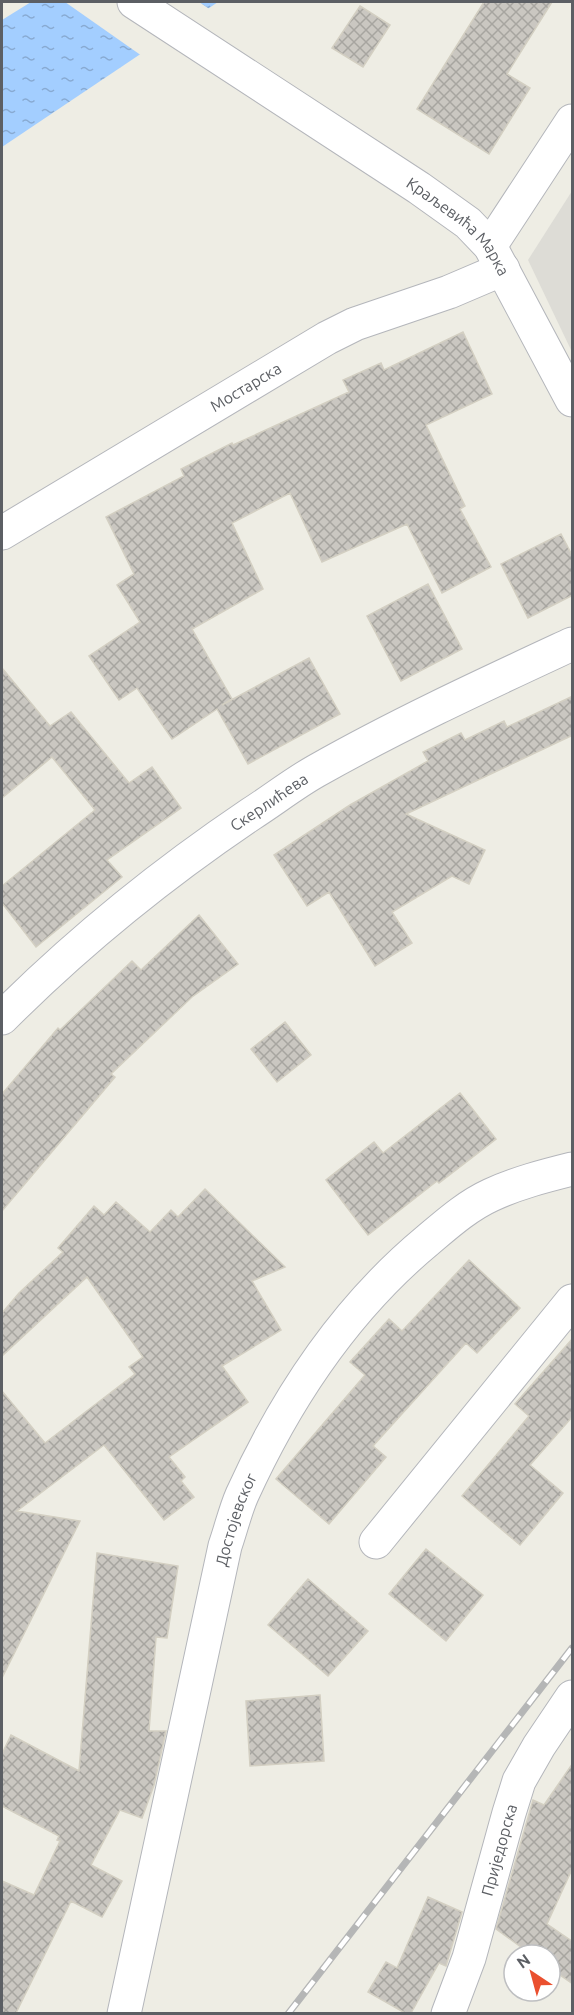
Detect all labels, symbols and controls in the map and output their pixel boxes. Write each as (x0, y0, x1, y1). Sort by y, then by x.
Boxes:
street label: Краљевића Марка (403, 173, 513, 279)
street label: Мостарска (207, 359, 284, 415)
street label: Скерлићева (227, 769, 311, 835)
street label: Достојевског (212, 1470, 260, 1568)
street label: Приједорска (478, 1802, 520, 1898)
north arrow (502, 1943, 562, 2003)
text: N (513, 1950, 533, 1972)

